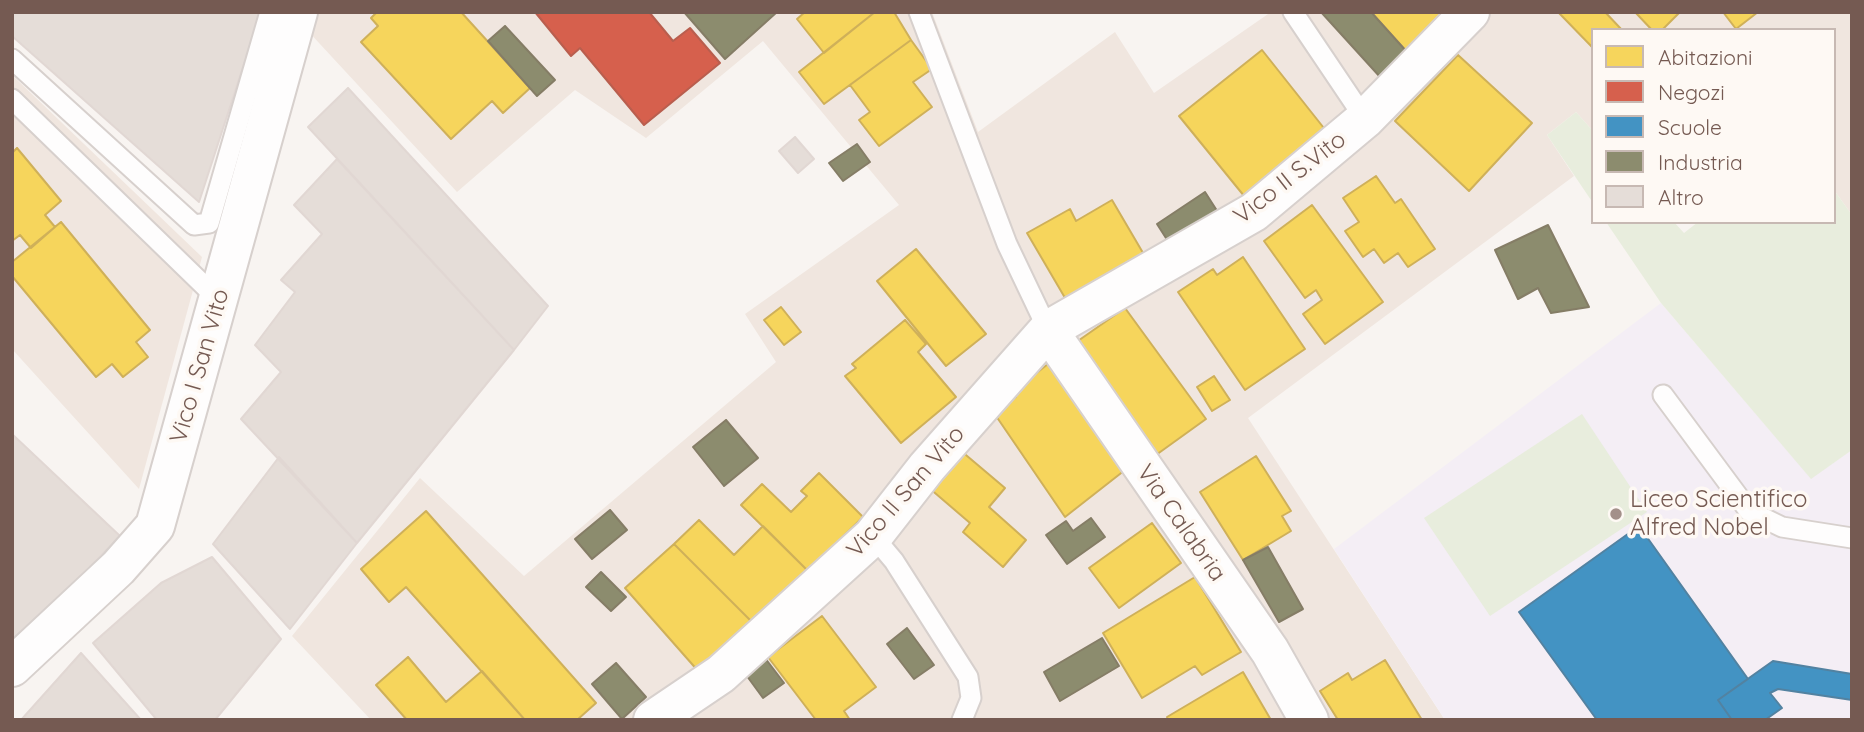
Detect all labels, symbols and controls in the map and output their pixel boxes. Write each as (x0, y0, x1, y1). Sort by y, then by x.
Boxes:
legend (1591, 28, 1836, 224)
text: Abitazioni (1658, 44, 1753, 70)
text: Negozi (1658, 79, 1725, 105)
text: Scuole (1658, 114, 1722, 140)
street label: Vico II S.Vito (1228, 125, 1352, 231)
text: Industria (1658, 149, 1743, 175)
text: Altro (1658, 184, 1704, 210)
street label: Vico I San Vito (164, 286, 236, 446)
street label: Vico II San Vito (841, 420, 971, 564)
street label: Via Calabria (1130, 459, 1232, 587)
place label: Liceo Scientifico Alfred Nobel (1630, 486, 1807, 542)
marker: Liceo Scientifico Alfred Nobel (1608, 506, 1624, 522)

